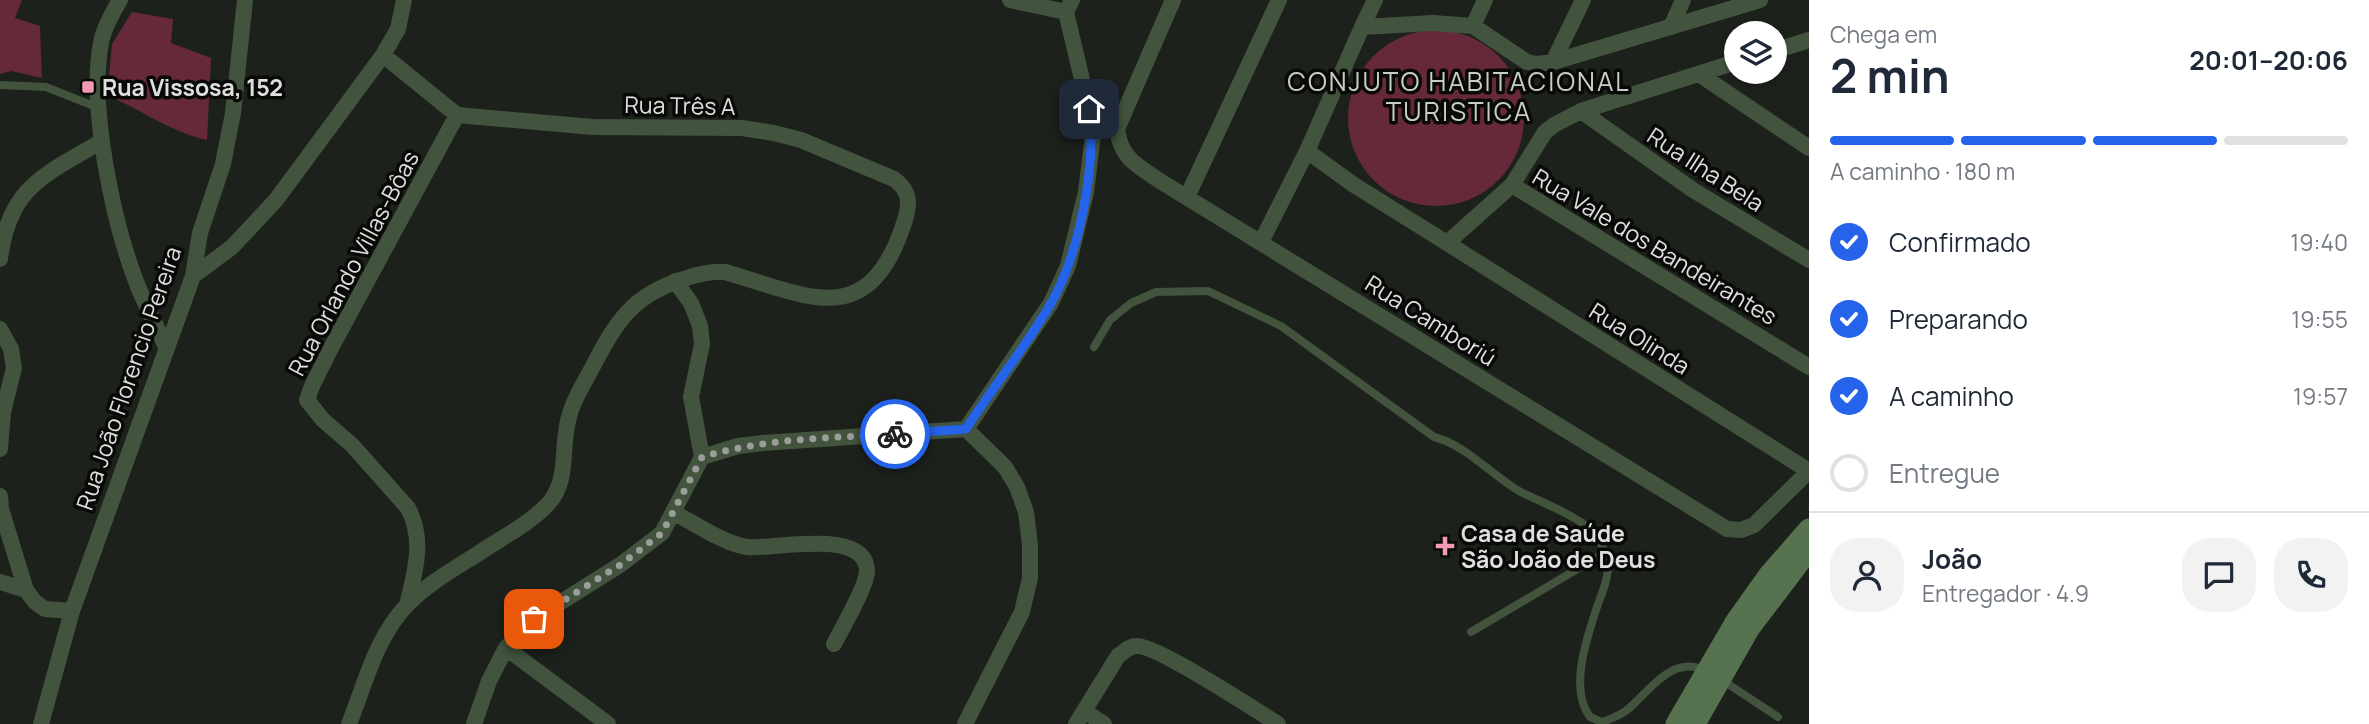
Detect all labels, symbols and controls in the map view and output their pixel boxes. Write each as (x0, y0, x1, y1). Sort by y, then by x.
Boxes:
text: Chega em (1830, 18, 1937, 50)
map controls (1724, 21, 1787, 84)
button: layers (1724, 21, 1787, 84)
text: 20:01–20:06 (2189, 42, 2348, 78)
text: 2 min (1830, 44, 1950, 107)
district label: CONJUTO HABITACIONAL TURISTICA (1287, 63, 1631, 129)
place label: Rua Vissosa, 152 (102, 71, 283, 103)
marker: Rua Vissosa, 152 (80, 79, 96, 95)
pin (1059, 79, 1119, 139)
street label: Rua Três A (624, 88, 736, 122)
icon: home (1070, 90, 1108, 128)
street label: Rua Ilha Bela (1642, 119, 1770, 219)
street label: Rua Orlando Villas-Bôas (280, 145, 426, 381)
text: A caminho · 180 m (1830, 155, 2015, 187)
street label: Rua Vale dos Bandeirantes (1527, 160, 1783, 332)
icon: check (1830, 223, 1868, 261)
text: Confirmado (1889, 224, 2031, 260)
text: 19:40 (2290, 226, 2348, 258)
street label: Rua João Florencio Pereira (68, 242, 188, 514)
street label: Rua Camboriú (1359, 267, 1503, 373)
street label: Rua Olinda (1584, 295, 1696, 381)
icon: check (1830, 300, 1868, 338)
text: Preparando (1889, 301, 2028, 337)
text: 19:55 (2291, 303, 2348, 335)
icon: check (1830, 377, 1868, 415)
text: A caminho (1889, 378, 2014, 414)
text: 19:57 (2293, 380, 2348, 412)
courier (860, 399, 930, 469)
icon: bike (876, 415, 914, 453)
text: Entregue (1889, 455, 2000, 491)
place label: Casa de Saúde São João de Deus (1461, 517, 1655, 575)
marker: Casa de Saúde São João de Deus (1435, 536, 1455, 556)
button: person (1830, 538, 1904, 612)
button: chat (2182, 538, 2256, 612)
button: phone (2274, 538, 2348, 612)
text: João (1922, 541, 1982, 577)
text: Entregador · 4.9 (1922, 577, 2089, 609)
pin (504, 589, 564, 649)
icon: bag (515, 600, 553, 638)

